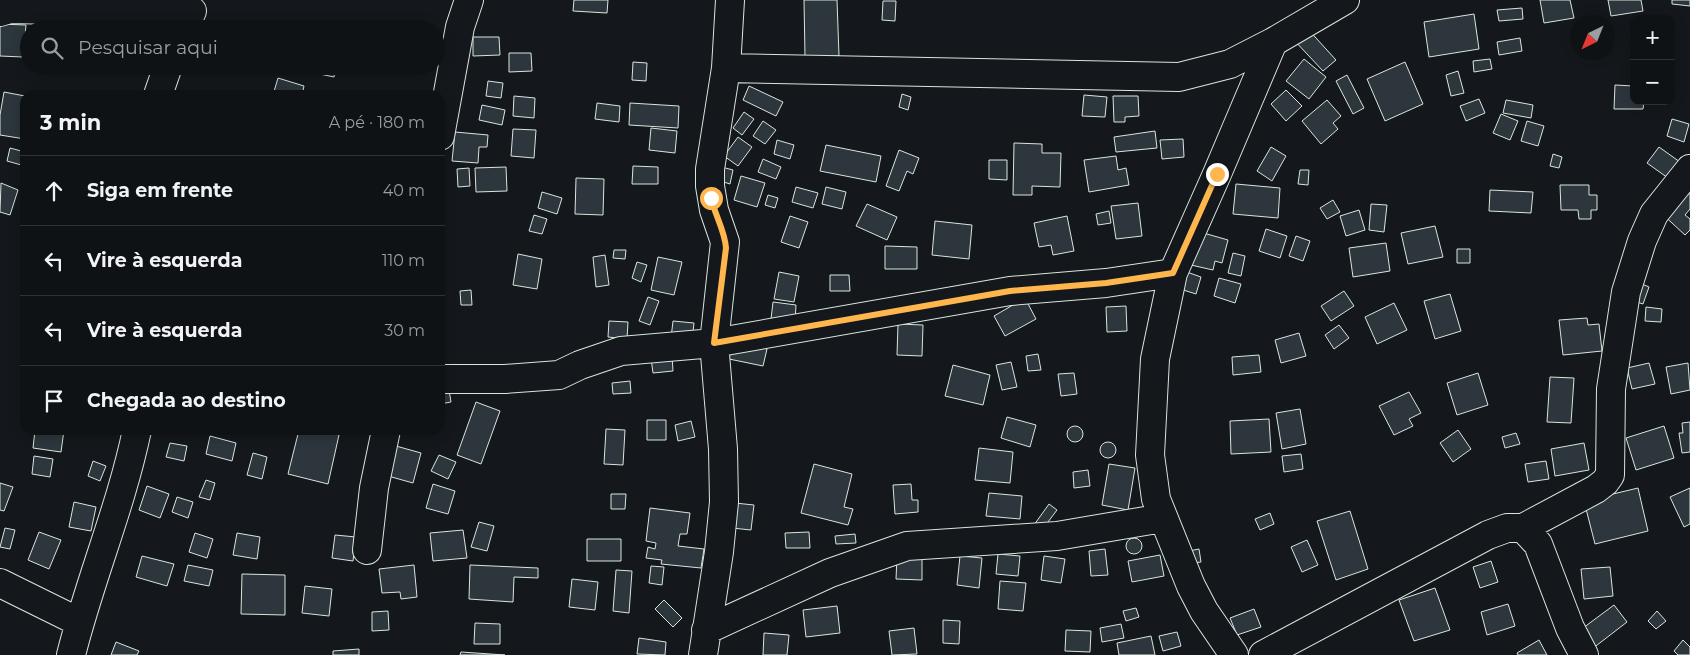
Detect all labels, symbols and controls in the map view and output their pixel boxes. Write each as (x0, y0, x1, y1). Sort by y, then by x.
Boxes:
north arrow (1570, 15, 1615, 60)
map controls (1630, 15, 1675, 105)
button: + (1630, 15, 1675, 60)
search box (20, 20, 445, 75)
icon: search (38, 34, 66, 62)
text: Pesquisar aqui (78, 36, 218, 59)
button: − (1630, 60, 1675, 105)
text: 3 min (40, 110, 101, 135)
text: A pé · 180 m (329, 113, 425, 132)
route end (1206, 163, 1229, 186)
icon: ahead (40, 177, 68, 205)
text: Siga em frente (87, 179, 233, 202)
text: 40 m (383, 181, 425, 200)
route start (700, 187, 723, 210)
icon: left (40, 247, 68, 275)
text: Vire à esquerda (87, 249, 242, 272)
text: 110 m (382, 251, 425, 270)
icon: left (40, 317, 68, 345)
text: Vire à esquerda (87, 319, 242, 342)
text: 30 m (384, 321, 425, 340)
icon: arrive (40, 387, 68, 415)
text: Chegada ao destino (87, 389, 286, 412)

